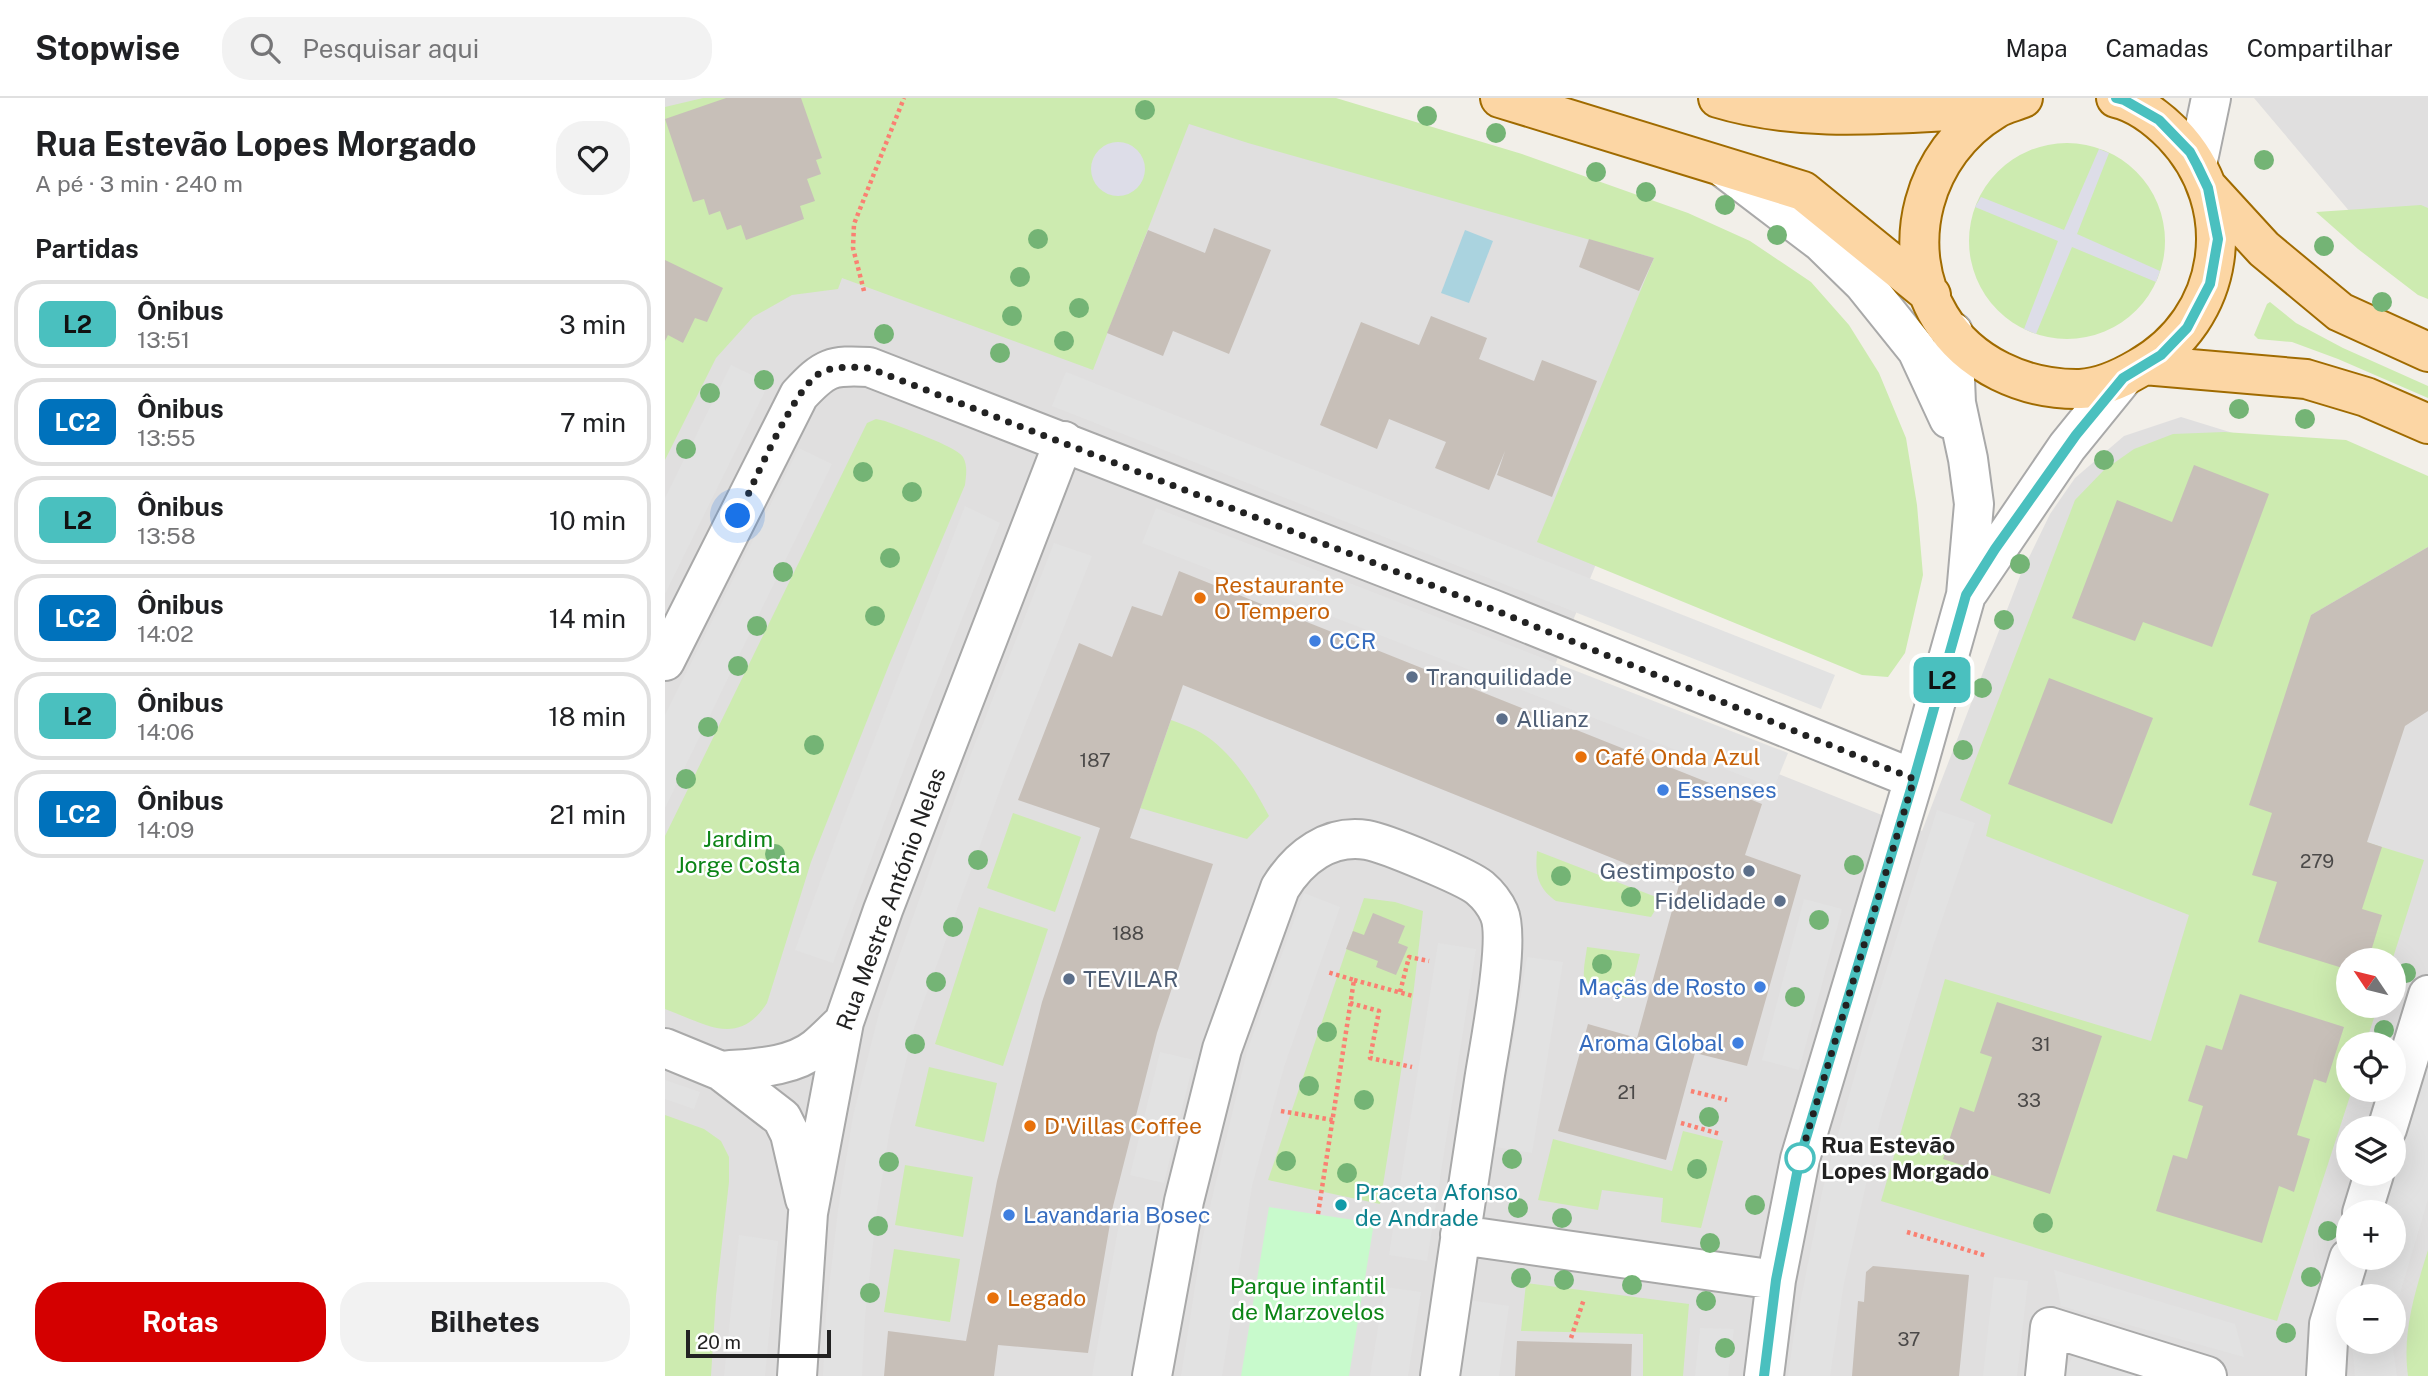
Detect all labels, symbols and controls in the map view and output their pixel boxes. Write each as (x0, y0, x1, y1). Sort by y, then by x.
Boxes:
search box (222, 17, 712, 80)
text: Stopwise (35, 29, 180, 67)
icon: search (246, 29, 284, 67)
text: Pesquisar aqui (302, 33, 479, 64)
text: Mapa (2006, 34, 2067, 62)
text: Camadas (2105, 34, 2209, 62)
text: Compartilhar (2247, 34, 2393, 62)
button: heart (556, 121, 630, 195)
text: Rua Estevão Lopes Morgado (35, 125, 476, 163)
text: A pé · 3 min · 240 m (35, 170, 243, 197)
text: Partidas (35, 233, 139, 264)
text: Ônibus (137, 295, 224, 326)
text: 3 min (559, 309, 626, 340)
text: L2 (63, 310, 92, 338)
text: 13:51 (137, 326, 190, 353)
text: Ônibus (137, 393, 224, 424)
text: 7 min (560, 407, 626, 438)
text: LC2 (55, 408, 100, 436)
text: 13:55 (137, 424, 196, 451)
text: Ônibus (137, 491, 224, 522)
your location (720, 498, 755, 533)
text: 10 min (549, 505, 626, 536)
text: L2 (63, 506, 92, 534)
text: 13:58 (137, 522, 196, 549)
place label: Restaurante O Tempero (1214, 571, 1344, 624)
text: Ônibus (137, 589, 224, 620)
marker: Restaurante O Tempero (1192, 590, 1208, 606)
text: 14 min (549, 603, 626, 634)
text: LC2 (55, 604, 100, 632)
text: 14:02 (137, 620, 194, 647)
place label: CCR (1329, 627, 1376, 654)
marker: CCR (1307, 633, 1323, 649)
line badge: L2 (1911, 657, 1973, 703)
place label: Tranquilidade (1426, 663, 1572, 690)
text: L2 (1927, 666, 1957, 694)
marker: Tranquilidade (1404, 669, 1420, 685)
text: Ônibus (137, 687, 224, 718)
text: 18 min (548, 701, 626, 732)
text: L2 (63, 702, 92, 730)
place label: Allianz (1516, 705, 1589, 732)
marker: Allianz (1494, 711, 1510, 727)
text: 14:06 (137, 718, 194, 745)
place label: Café Onda Azul (1595, 743, 1760, 770)
house number: 187 (1079, 749, 1111, 771)
marker: Café Onda Azul (1573, 749, 1589, 765)
street label: Rua Mestre António Nelas (830, 764, 951, 1034)
place label: Essenses (1677, 776, 1777, 803)
marker: Essenses (1655, 782, 1671, 798)
text: Ônibus (137, 785, 224, 816)
text: 21 min (550, 799, 626, 830)
text: LC2 (55, 800, 100, 828)
text: 14:09 (137, 816, 194, 843)
park label: Jardim Jorge Costa (676, 825, 800, 878)
house number: 279 (2300, 850, 2334, 872)
place label: Gestimposto (1599, 857, 1735, 884)
marker: Gestimposto (1741, 863, 1757, 879)
place label: Fidelidade (1654, 887, 1766, 914)
marker: Fidelidade (1772, 893, 1788, 909)
house number: 188 (1112, 922, 1144, 944)
north arrow (2336, 948, 2406, 1018)
map controls (2336, 948, 2406, 1354)
place label: TEVILAR (1083, 965, 1179, 992)
marker: TEVILAR (1061, 971, 1077, 987)
place label: Maçãs de Rosto (1578, 973, 1746, 1000)
marker: Maçãs de Rosto (1752, 979, 1768, 995)
place label: Aroma Global (1578, 1029, 1724, 1056)
button: locate (2336, 1032, 2406, 1102)
house number: 31 (2031, 1033, 2051, 1055)
marker: Aroma Global (1730, 1035, 1746, 1051)
house number: 21 (1617, 1081, 1637, 1103)
house number: 33 (2017, 1089, 2041, 1111)
place label: D'Villas Coffee (1044, 1112, 1202, 1139)
button: layers (2336, 1116, 2406, 1186)
marker: D'Villas Coffee (1022, 1118, 1038, 1134)
place label: Rua Estevão Lopes Morgado (1821, 1131, 1989, 1184)
marker: Rua Estevão Lopes Morgado (1785, 1143, 1815, 1173)
place label: Praceta Afonso de Andrade (1355, 1178, 1518, 1231)
marker: Praceta Afonso de Andrade (1333, 1197, 1349, 1213)
button: + (2336, 1200, 2406, 1270)
place label: Lavandaria Bosec (1023, 1201, 1211, 1228)
marker: Lavandaria Bosec (1001, 1207, 1017, 1223)
park label: Parque infantil de Marzovelos (1230, 1272, 1386, 1325)
button: Rotas (35, 1282, 326, 1362)
button: Bilhetes (340, 1282, 630, 1362)
place label: Legado (1007, 1284, 1086, 1311)
button: − (2336, 1284, 2406, 1354)
marker: Legado (985, 1290, 1001, 1306)
scale bar (686, 1327, 831, 1359)
house number: 37 (1897, 1328, 1921, 1350)
text: 20 m (697, 1331, 741, 1353)

